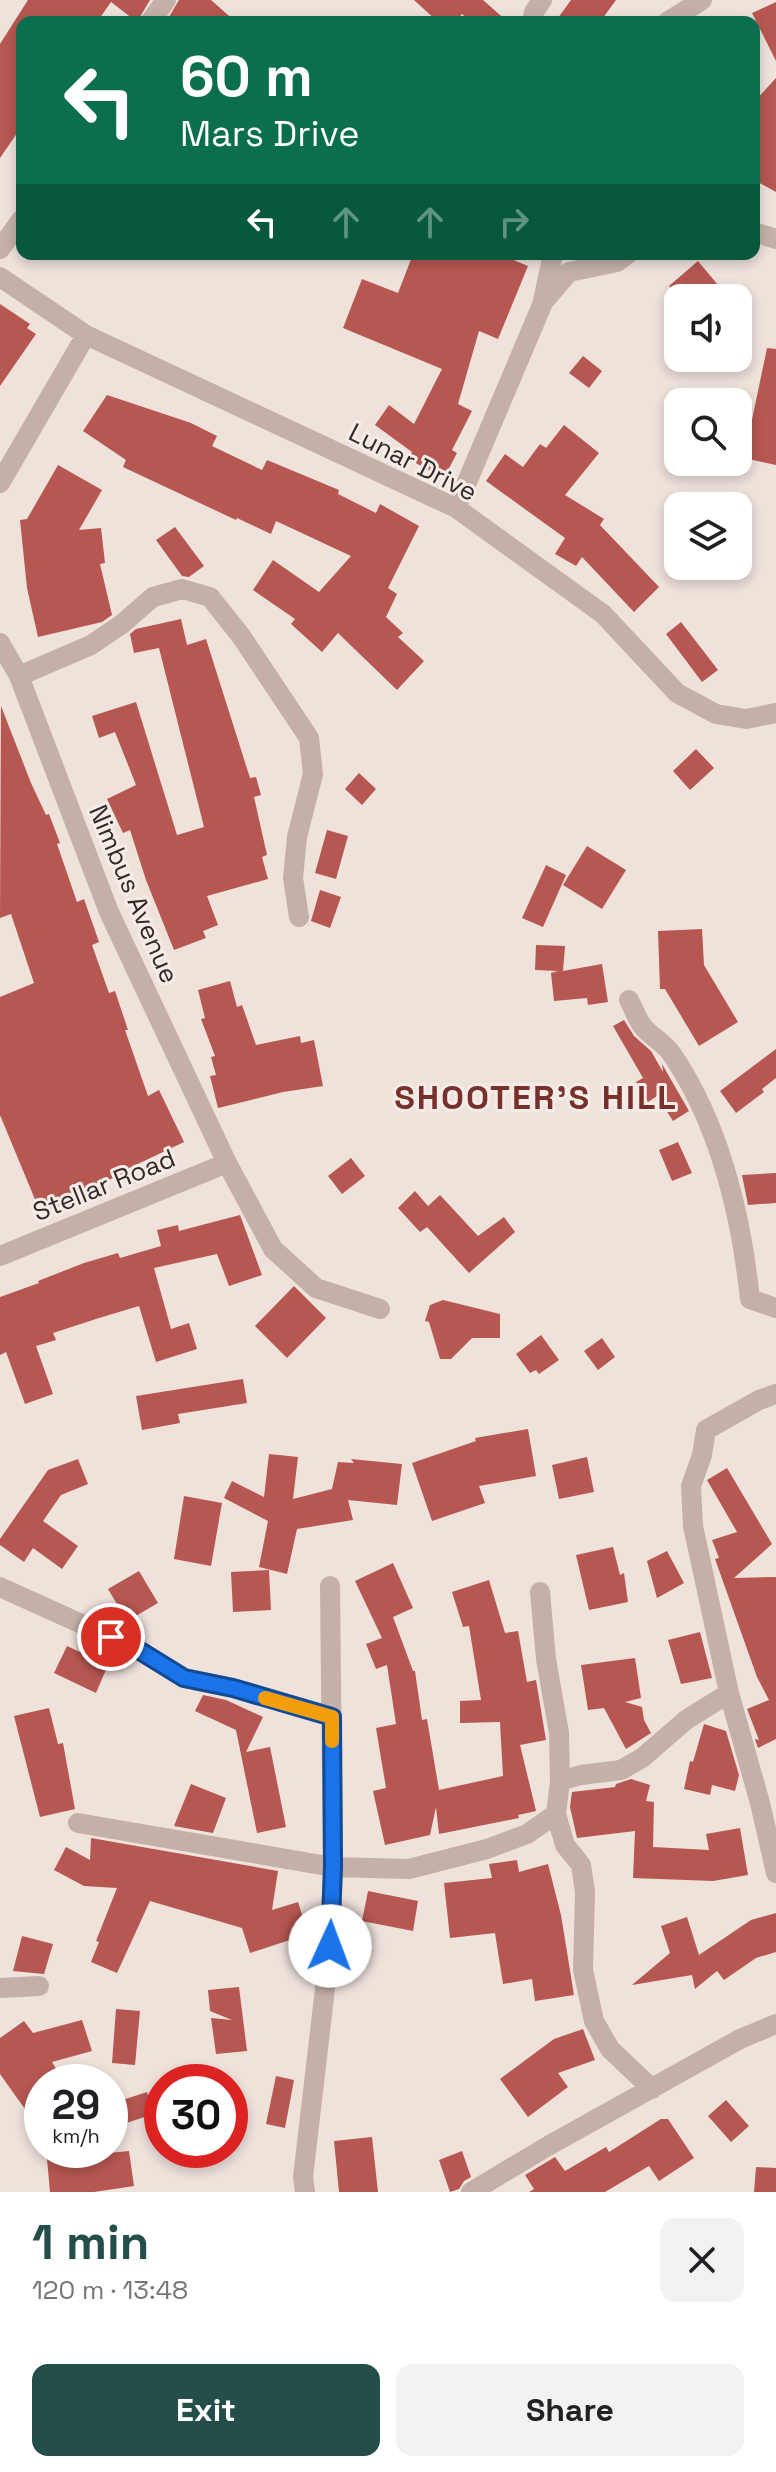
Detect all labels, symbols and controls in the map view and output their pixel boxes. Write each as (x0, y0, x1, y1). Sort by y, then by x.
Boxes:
text: 60 m (180, 41, 313, 112)
icon: left (48, 48, 152, 152)
text: Mars Drive (180, 111, 360, 157)
icon: left (240, 200, 284, 244)
icon: ahead (324, 200, 368, 244)
icon: ahead (408, 200, 452, 244)
icon: right (492, 200, 536, 244)
map controls (664, 284, 752, 580)
button: sound (664, 284, 752, 372)
button: search (664, 388, 752, 476)
street label: Lunar Drive (343, 415, 483, 509)
button: layers (664, 492, 752, 580)
street label: Nimbus Avenue (81, 800, 187, 988)
district label: SHOOTER'S HILL (394, 1076, 678, 1119)
street label: Stellar Road (28, 1141, 180, 1229)
pin (77, 1603, 145, 1671)
icon: arrive (89, 1615, 133, 1659)
position arrow (288, 1904, 372, 1988)
speed limit sign: 30 (144, 2064, 248, 2168)
text: 29 (52, 2080, 100, 2131)
text: km/h (52, 2123, 100, 2149)
text: 1 min (32, 2212, 149, 2273)
button: close (660, 2218, 744, 2302)
text: 120 m · 13:48 (32, 2273, 188, 2307)
button: Exit (32, 2364, 380, 2456)
button: Share (396, 2364, 744, 2456)

